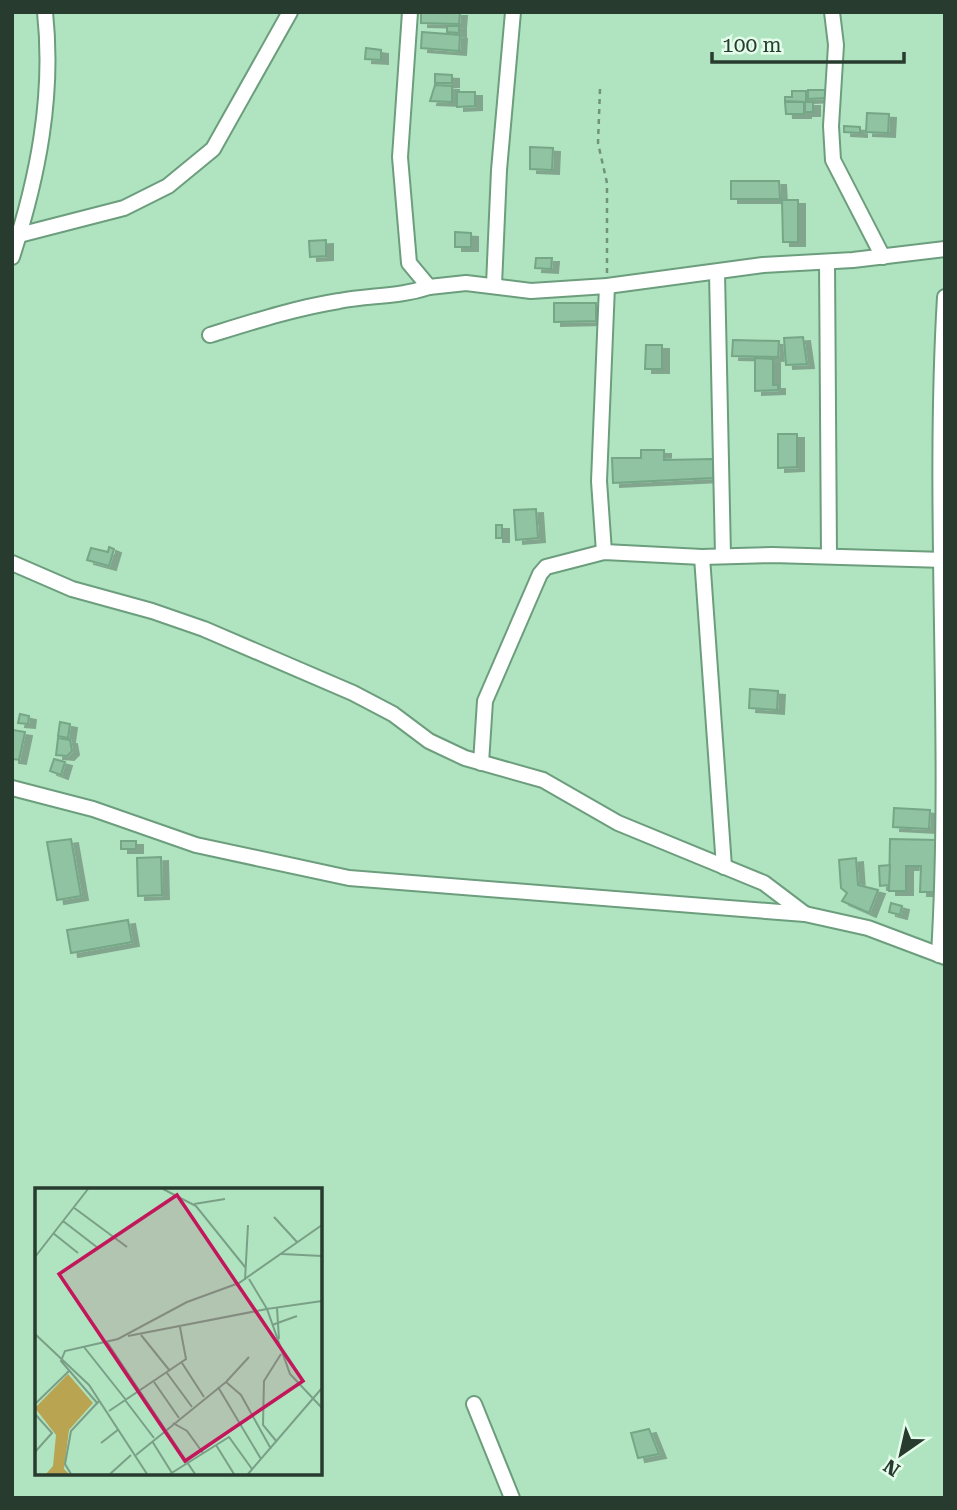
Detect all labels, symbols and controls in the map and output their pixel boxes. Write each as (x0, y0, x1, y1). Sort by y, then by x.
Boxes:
scale bar (712, 21, 904, 65)
text: 100 m (722, 33, 782, 57)
inset map (35, 1188, 322, 1475)
north arrow (866, 1419, 936, 1489)
text: N (879, 1454, 904, 1481)

